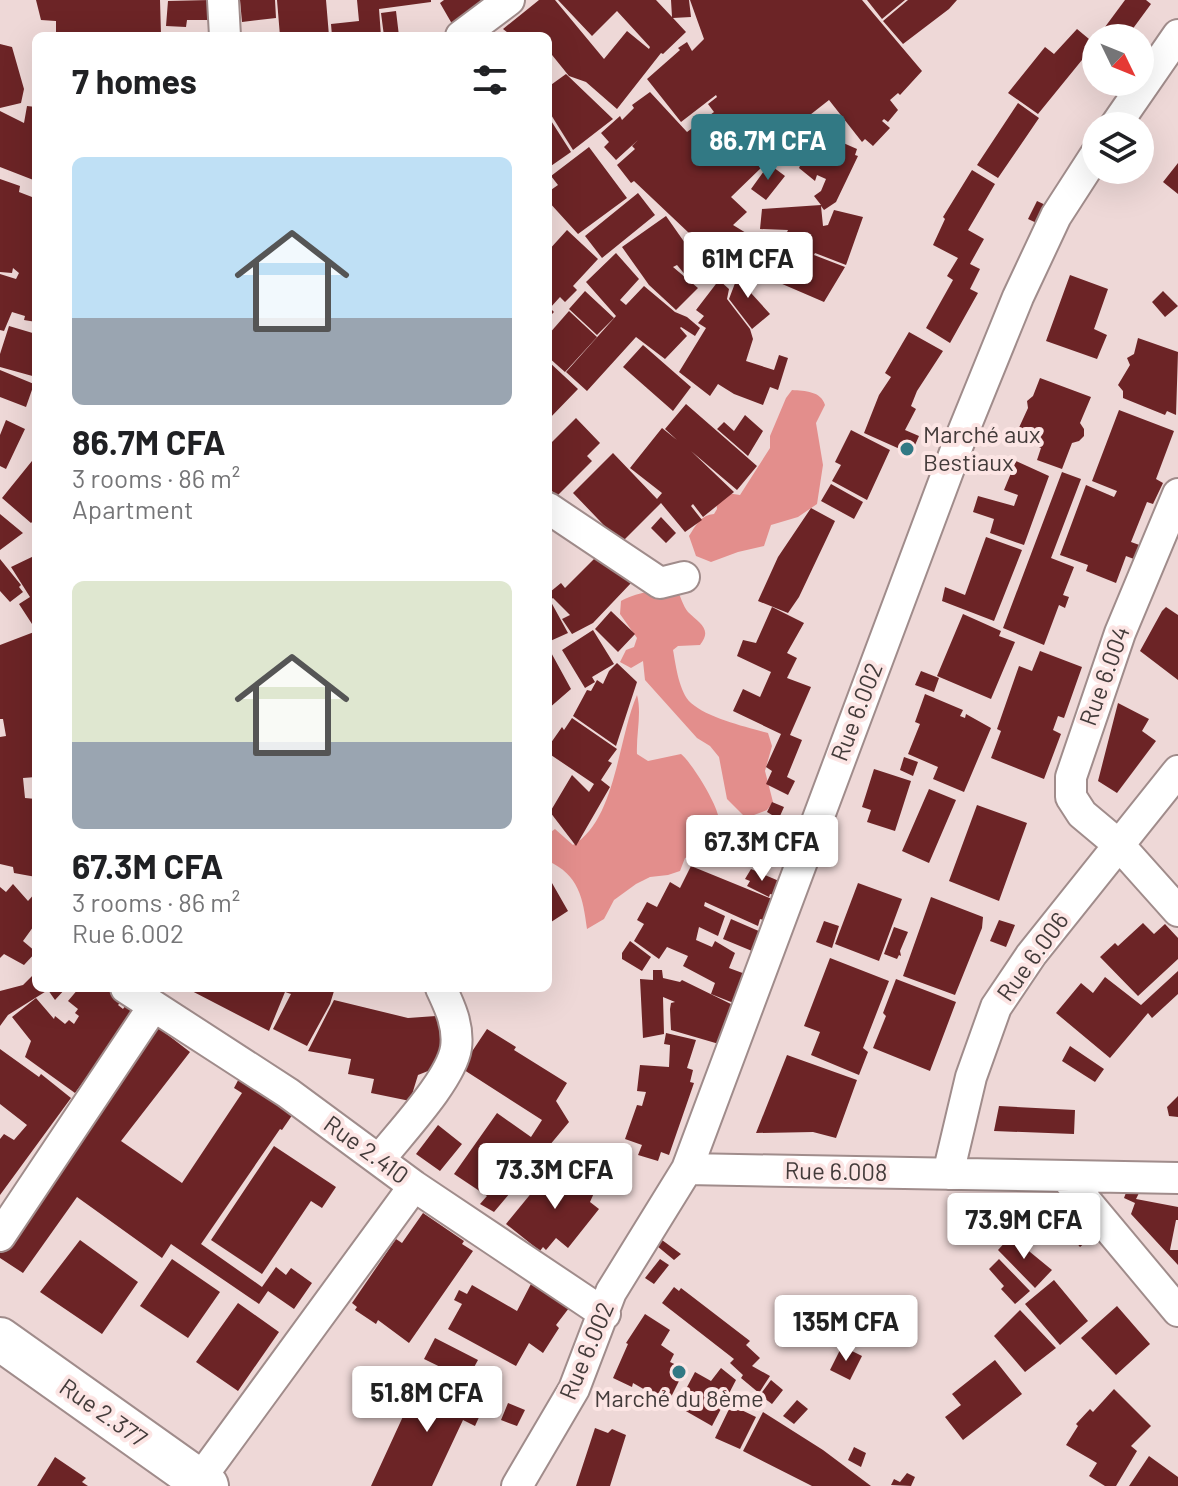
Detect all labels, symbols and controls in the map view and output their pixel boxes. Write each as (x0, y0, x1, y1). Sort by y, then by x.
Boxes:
north arrow (1082, 24, 1154, 96)
map controls (1082, 24, 1154, 184)
icon: filters (468, 58, 512, 102)
text: 7 homes (72, 60, 197, 101)
button: layers (1082, 112, 1154, 184)
pin: 86.7M CFA (676, 114, 860, 182)
text: 86.7M CFA (709, 124, 827, 155)
icon: home (220, 209, 364, 353)
pin: 61M CFA (674, 232, 822, 300)
text: 61M CFA (702, 242, 794, 273)
place label: Marché aux Bestiaux (923, 419, 1040, 476)
text: 86.7M CFA (72, 421, 226, 462)
marker: Marché aux Bestiaux (898, 440, 916, 458)
text: 3 rooms · 86 m² (72, 462, 240, 493)
text: Apartment (72, 493, 193, 524)
street label: Rue 6.004 (1072, 622, 1135, 729)
icon: home (220, 633, 364, 777)
street label: Rue 6.002 (824, 658, 888, 765)
pin: 67.3M CFA (670, 815, 854, 883)
text: 67.3M CFA (704, 825, 820, 856)
text: 67.3M CFA (72, 845, 223, 886)
text: 3 rooms · 86 m² (72, 886, 240, 917)
street label: Rue 6.006 (990, 906, 1074, 1006)
text: Rue 6.002 (72, 917, 184, 948)
street label: Rue 2.410 (319, 1108, 415, 1189)
pin: 73.3M CFA (463, 1143, 647, 1211)
text: 73.3M CFA (496, 1153, 614, 1184)
street label: Rue 6.008 (784, 1155, 888, 1186)
pin: 73.9M CFA (932, 1193, 1116, 1261)
text: 73.9M CFA (965, 1203, 1083, 1234)
pin: 135M CFA (763, 1295, 929, 1363)
street label: Rue 6.002 (552, 1297, 619, 1404)
text: 135M CFA (793, 1305, 899, 1336)
marker: Marché du 8ème (670, 1363, 688, 1381)
pin: 51.8M CFA (335, 1366, 519, 1434)
street label: Rue 2.377 (55, 1371, 153, 1452)
text: 51.8M CFA (370, 1376, 484, 1407)
place label: Marché du 8ème (594, 1383, 764, 1412)

